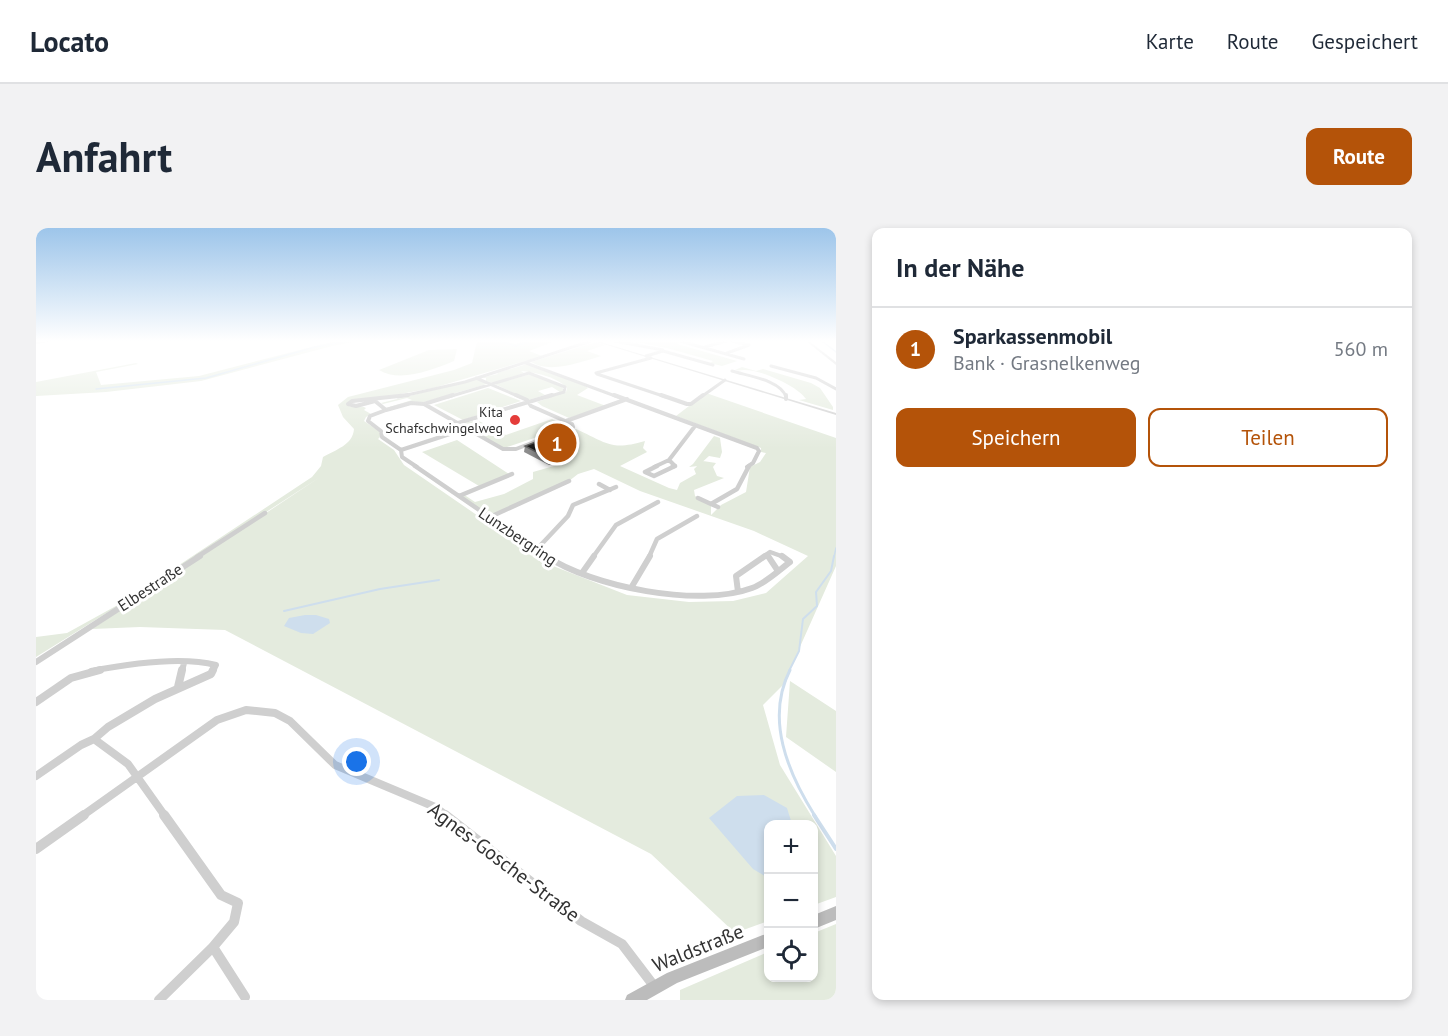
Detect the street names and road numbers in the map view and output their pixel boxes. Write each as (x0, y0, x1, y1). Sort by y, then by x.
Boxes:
street label: Lunzbergring (475, 502, 561, 570)
street label: Elbestraße (114, 559, 186, 615)
street label: Agnes-Gosche-Straße (423, 796, 585, 928)
street label: Waldstraße (649, 918, 747, 978)

